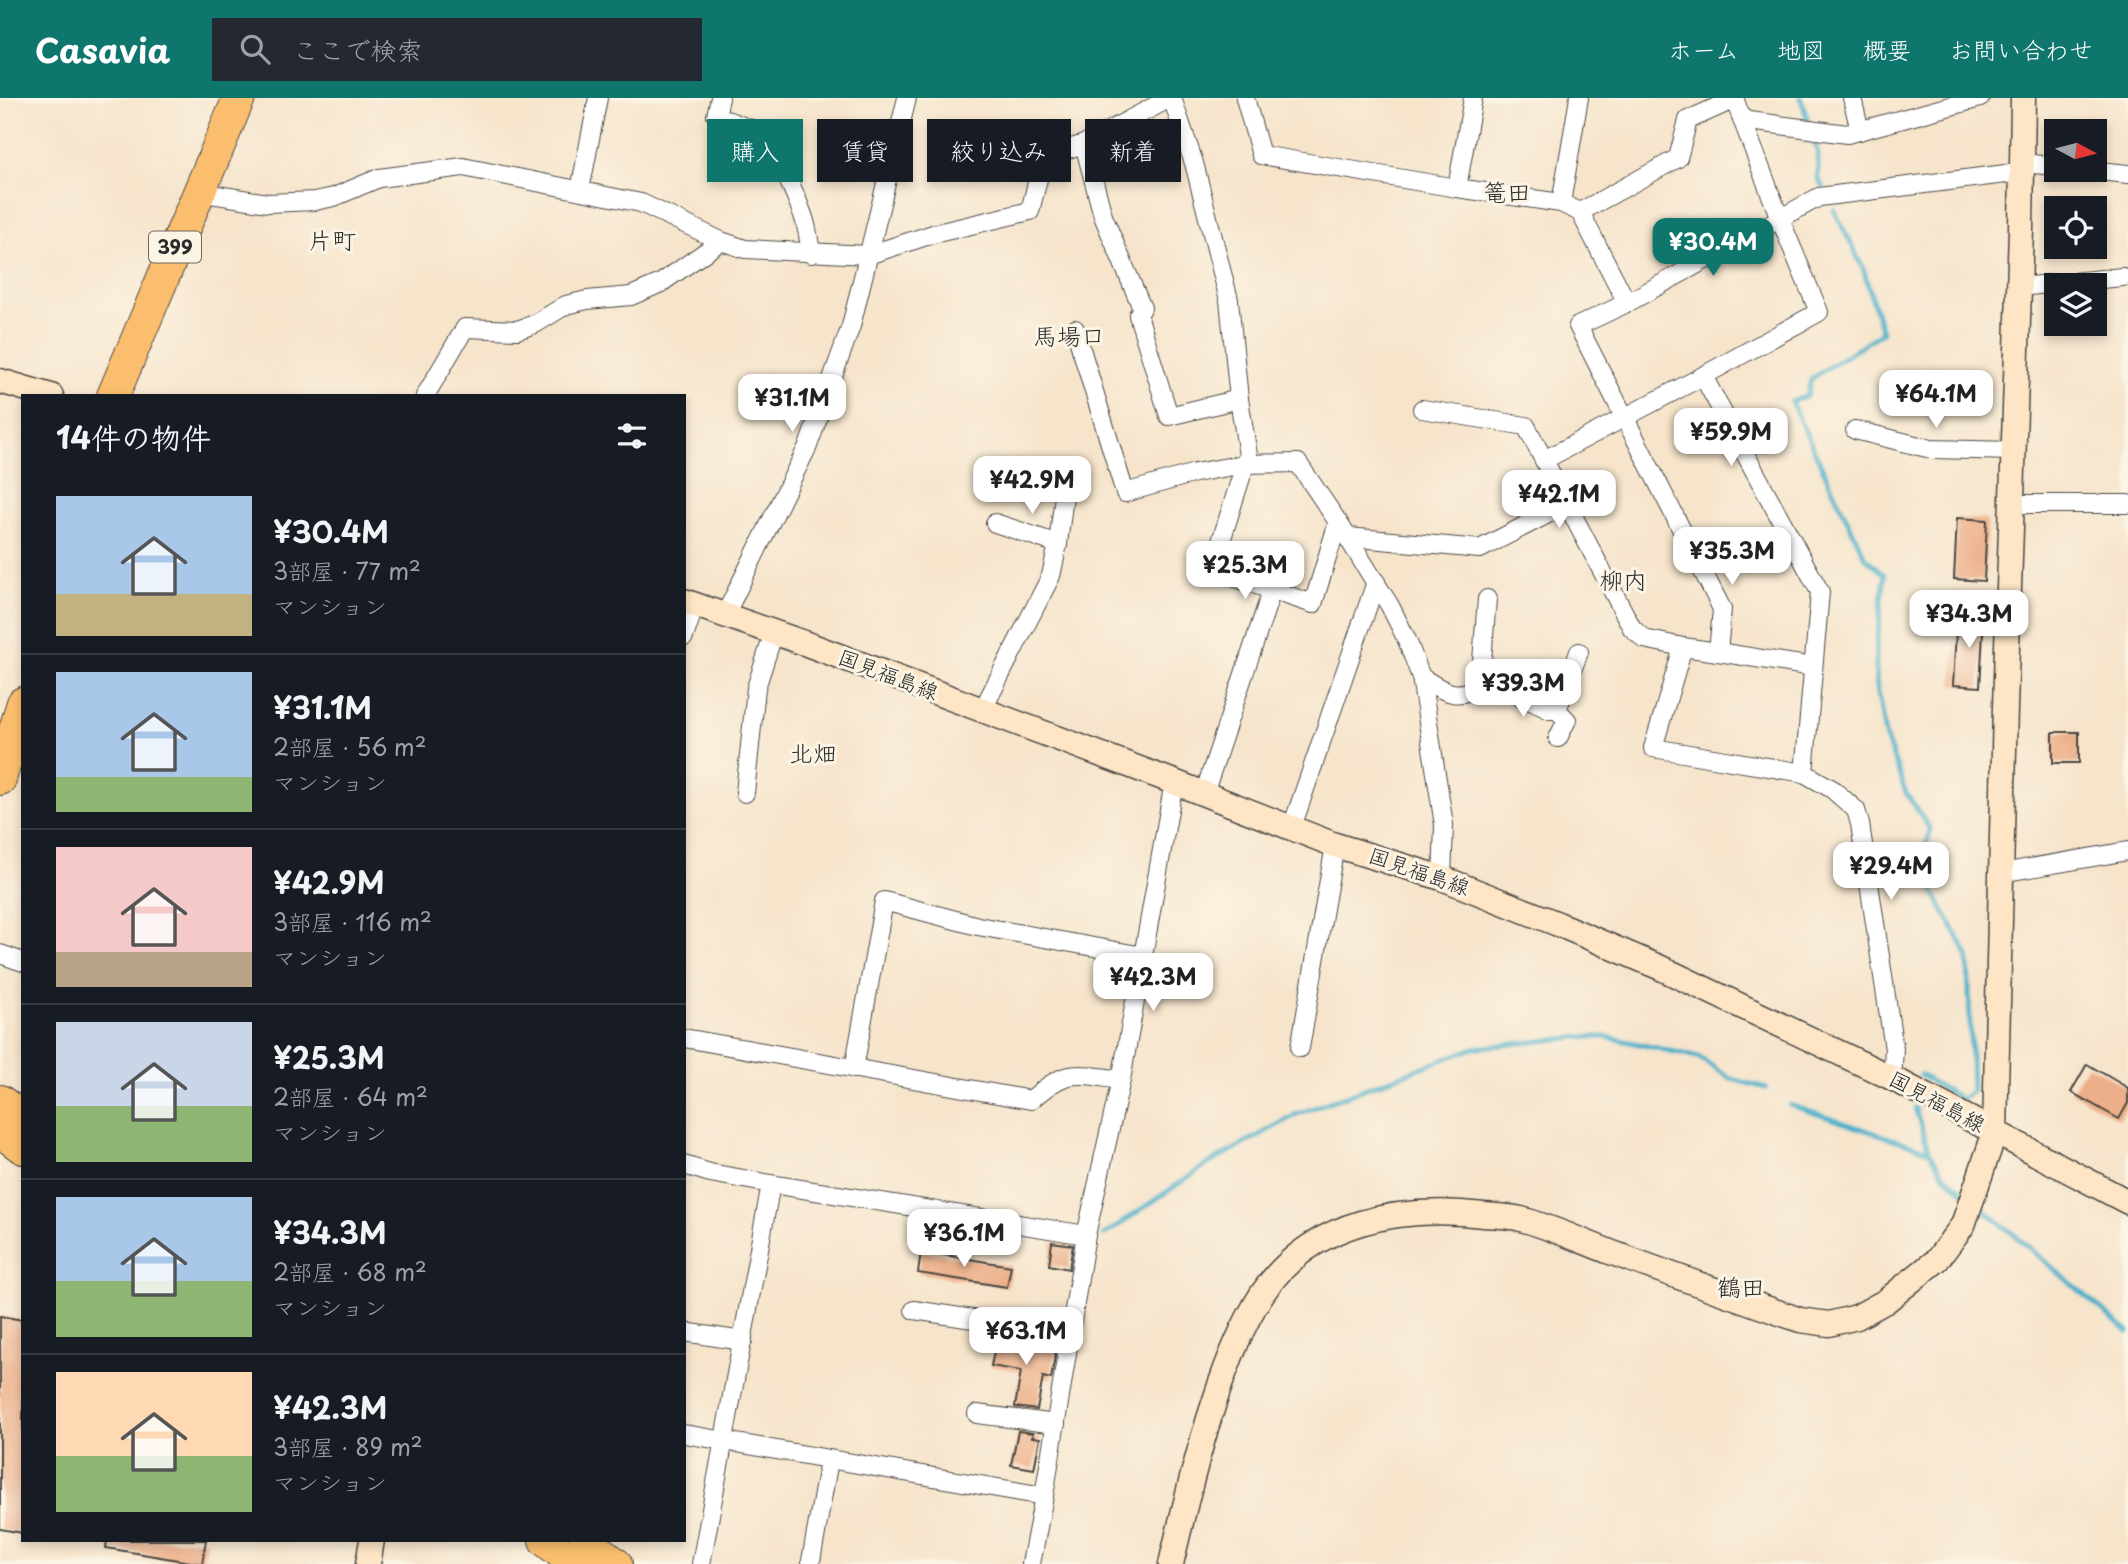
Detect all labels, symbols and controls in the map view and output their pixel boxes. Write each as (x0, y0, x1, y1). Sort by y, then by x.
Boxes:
search box (212, 18, 702, 81)
text: Casavia (35, 24, 170, 74)
icon: search (236, 30, 274, 68)
text: ここで検索 (292, 30, 422, 69)
text: ホーム (1668, 31, 1739, 67)
text: 地図 (1777, 31, 1825, 67)
text: 概要 (1863, 31, 1911, 67)
text: お問い合わせ (1949, 31, 2093, 67)
chip: 購入 (707, 119, 803, 182)
chip: 賃貸 (817, 119, 913, 182)
chip: 絞り込み (927, 119, 1071, 182)
chip: 新着 (1085, 119, 1181, 182)
north arrow (2044, 119, 2107, 182)
map controls (2044, 119, 2107, 336)
district label: 篭田 (1483, 173, 1531, 209)
button: locate (2044, 196, 2107, 259)
pin: ¥30.4M (1656, 218, 1770, 278)
district label: 片町 (308, 221, 356, 257)
text: ¥30.4M (1669, 223, 1757, 258)
road number: 399 (149, 232, 201, 262)
button: layers (2044, 273, 2107, 336)
district label: 馬場口 (1033, 317, 1105, 353)
pin: ¥64.1M (1879, 370, 1993, 430)
pin: ¥31.1M (735, 374, 849, 434)
text: ¥64.1M (1895, 375, 1977, 410)
text: ¥31.1M (754, 379, 830, 414)
pin: ¥59.9M (1674, 408, 1788, 468)
text: ¥59.9M (1690, 413, 1772, 448)
text: 14件の物件 (56, 414, 211, 459)
icon: filters (613, 417, 651, 455)
pin: ¥42.9M (975, 456, 1089, 516)
text: ¥42.9M (989, 461, 1075, 496)
pin: ¥42.1M (1502, 470, 1616, 530)
text: ¥42.1M (1518, 475, 1600, 510)
text: ¥30.4M (273, 508, 389, 553)
icon: home (112, 524, 196, 608)
pin: ¥35.3M (1675, 528, 1789, 587)
text: ¥35.3M (1689, 532, 1775, 567)
pin: ¥25.3M (1188, 542, 1302, 601)
text: ¥25.3M (1202, 546, 1288, 581)
text: 3部屋 · 77 m² (273, 553, 421, 588)
district label: 柳内 (1599, 561, 1647, 597)
text: マンション (273, 588, 387, 623)
pin: ¥34.3M (1912, 590, 2026, 650)
text: ¥34.3M (1925, 595, 2013, 630)
street label: 国見福島線 (834, 639, 943, 707)
pin: ¥39.3M (1466, 660, 1580, 719)
text: ¥39.3M (1481, 664, 1565, 699)
text: ¥31.1M (273, 684, 372, 729)
icon: home (112, 700, 196, 784)
text: 2部屋 · 56 m² (273, 729, 427, 764)
district label: 北畑 (789, 734, 837, 770)
text: マンション (273, 764, 387, 799)
street label: 国見福島線 (1365, 838, 1474, 902)
pin: ¥29.4M (1834, 842, 1948, 902)
text: ¥29.4M (1849, 847, 1933, 882)
text: ¥42.9M (273, 859, 385, 904)
icon: home (112, 875, 196, 959)
text: 3部屋 · 116 m² (273, 904, 432, 939)
text: マンション (273, 939, 387, 974)
pin: ¥42.3M (1096, 954, 1210, 1013)
text: ¥42.3M (1109, 958, 1197, 993)
text: ¥25.3M (273, 1034, 385, 1079)
icon: home (112, 1050, 196, 1134)
street label: 国見福島線 (1884, 1061, 1992, 1139)
text: 2部屋 · 64 m² (273, 1079, 428, 1114)
text: マンション (273, 1114, 387, 1149)
text: ¥34.3M (273, 1209, 387, 1254)
pin: ¥36.1M (907, 1210, 1021, 1269)
text: ¥36.1M (923, 1214, 1005, 1249)
icon: home (112, 1225, 196, 1309)
text: 2部屋 · 68 m² (273, 1254, 427, 1289)
district label: 鶴田 (1717, 1268, 1765, 1304)
text: マンション (273, 1289, 387, 1324)
pin: ¥63.1M (969, 1308, 1083, 1367)
text: ¥63.1M (985, 1312, 1067, 1347)
text: ¥42.3M (273, 1384, 387, 1429)
icon: home (112, 1400, 196, 1484)
text: 3部屋 · 89 m² (273, 1429, 423, 1464)
text: マンション (273, 1464, 387, 1499)

